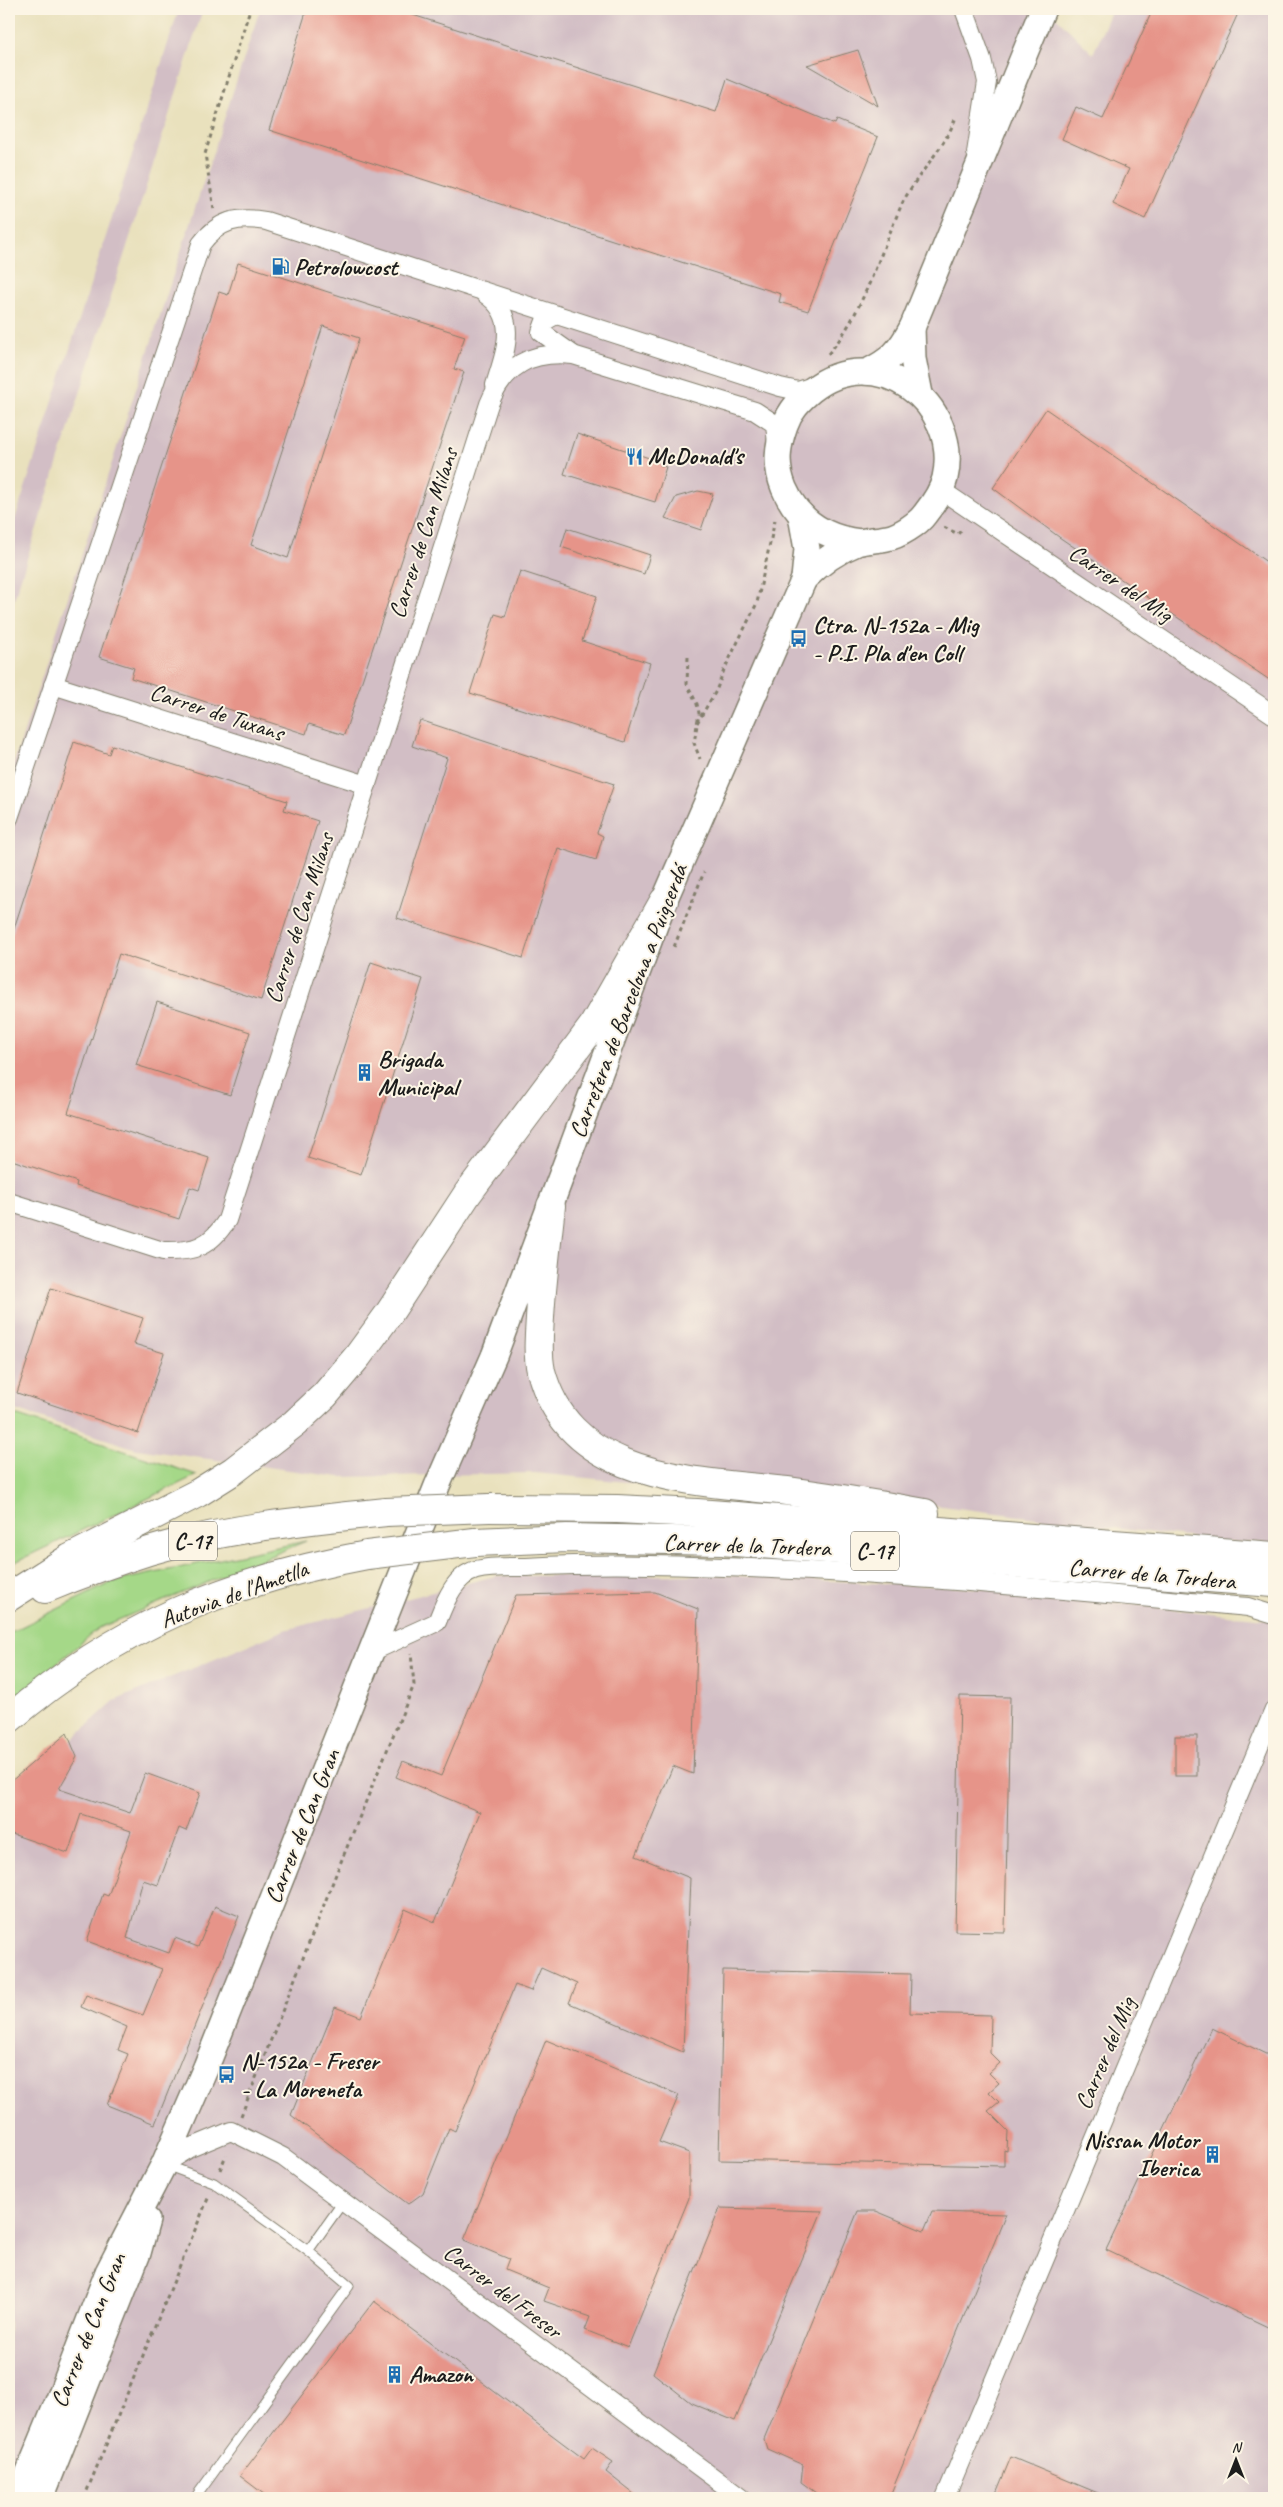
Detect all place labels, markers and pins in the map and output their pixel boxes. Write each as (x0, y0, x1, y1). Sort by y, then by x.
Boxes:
place label: Petrolowcost (294, 252, 400, 282)
fuel station icon: Petrolowcost (270, 257, 290, 277)
place label: McDonald's (648, 441, 746, 471)
restaurant icon: McDonald's (624, 446, 644, 466)
place label: Ctra. N-152a - Mig - P.I. Pla d'en Coll (813, 610, 981, 668)
bus stop icon: Ctra. N-152a - Mig - P.I. Pla d'en Coll (789, 629, 809, 649)
place label: Brigada Municipal (378, 1044, 462, 1102)
building icon: Brigada Municipal (354, 1063, 374, 1083)
place label: N-152a - Freser - La Moreneta (241, 2046, 381, 2104)
bus stop icon: N-152a - Freser - La Moreneta (217, 2065, 237, 2085)
place label: Nissan Motor Iberica (1084, 2125, 1201, 2183)
building icon: Nissan Motor Iberica (1203, 2144, 1223, 2164)
place label: Amazon (409, 2359, 475, 2389)
building icon: Amazon (385, 2364, 405, 2384)

